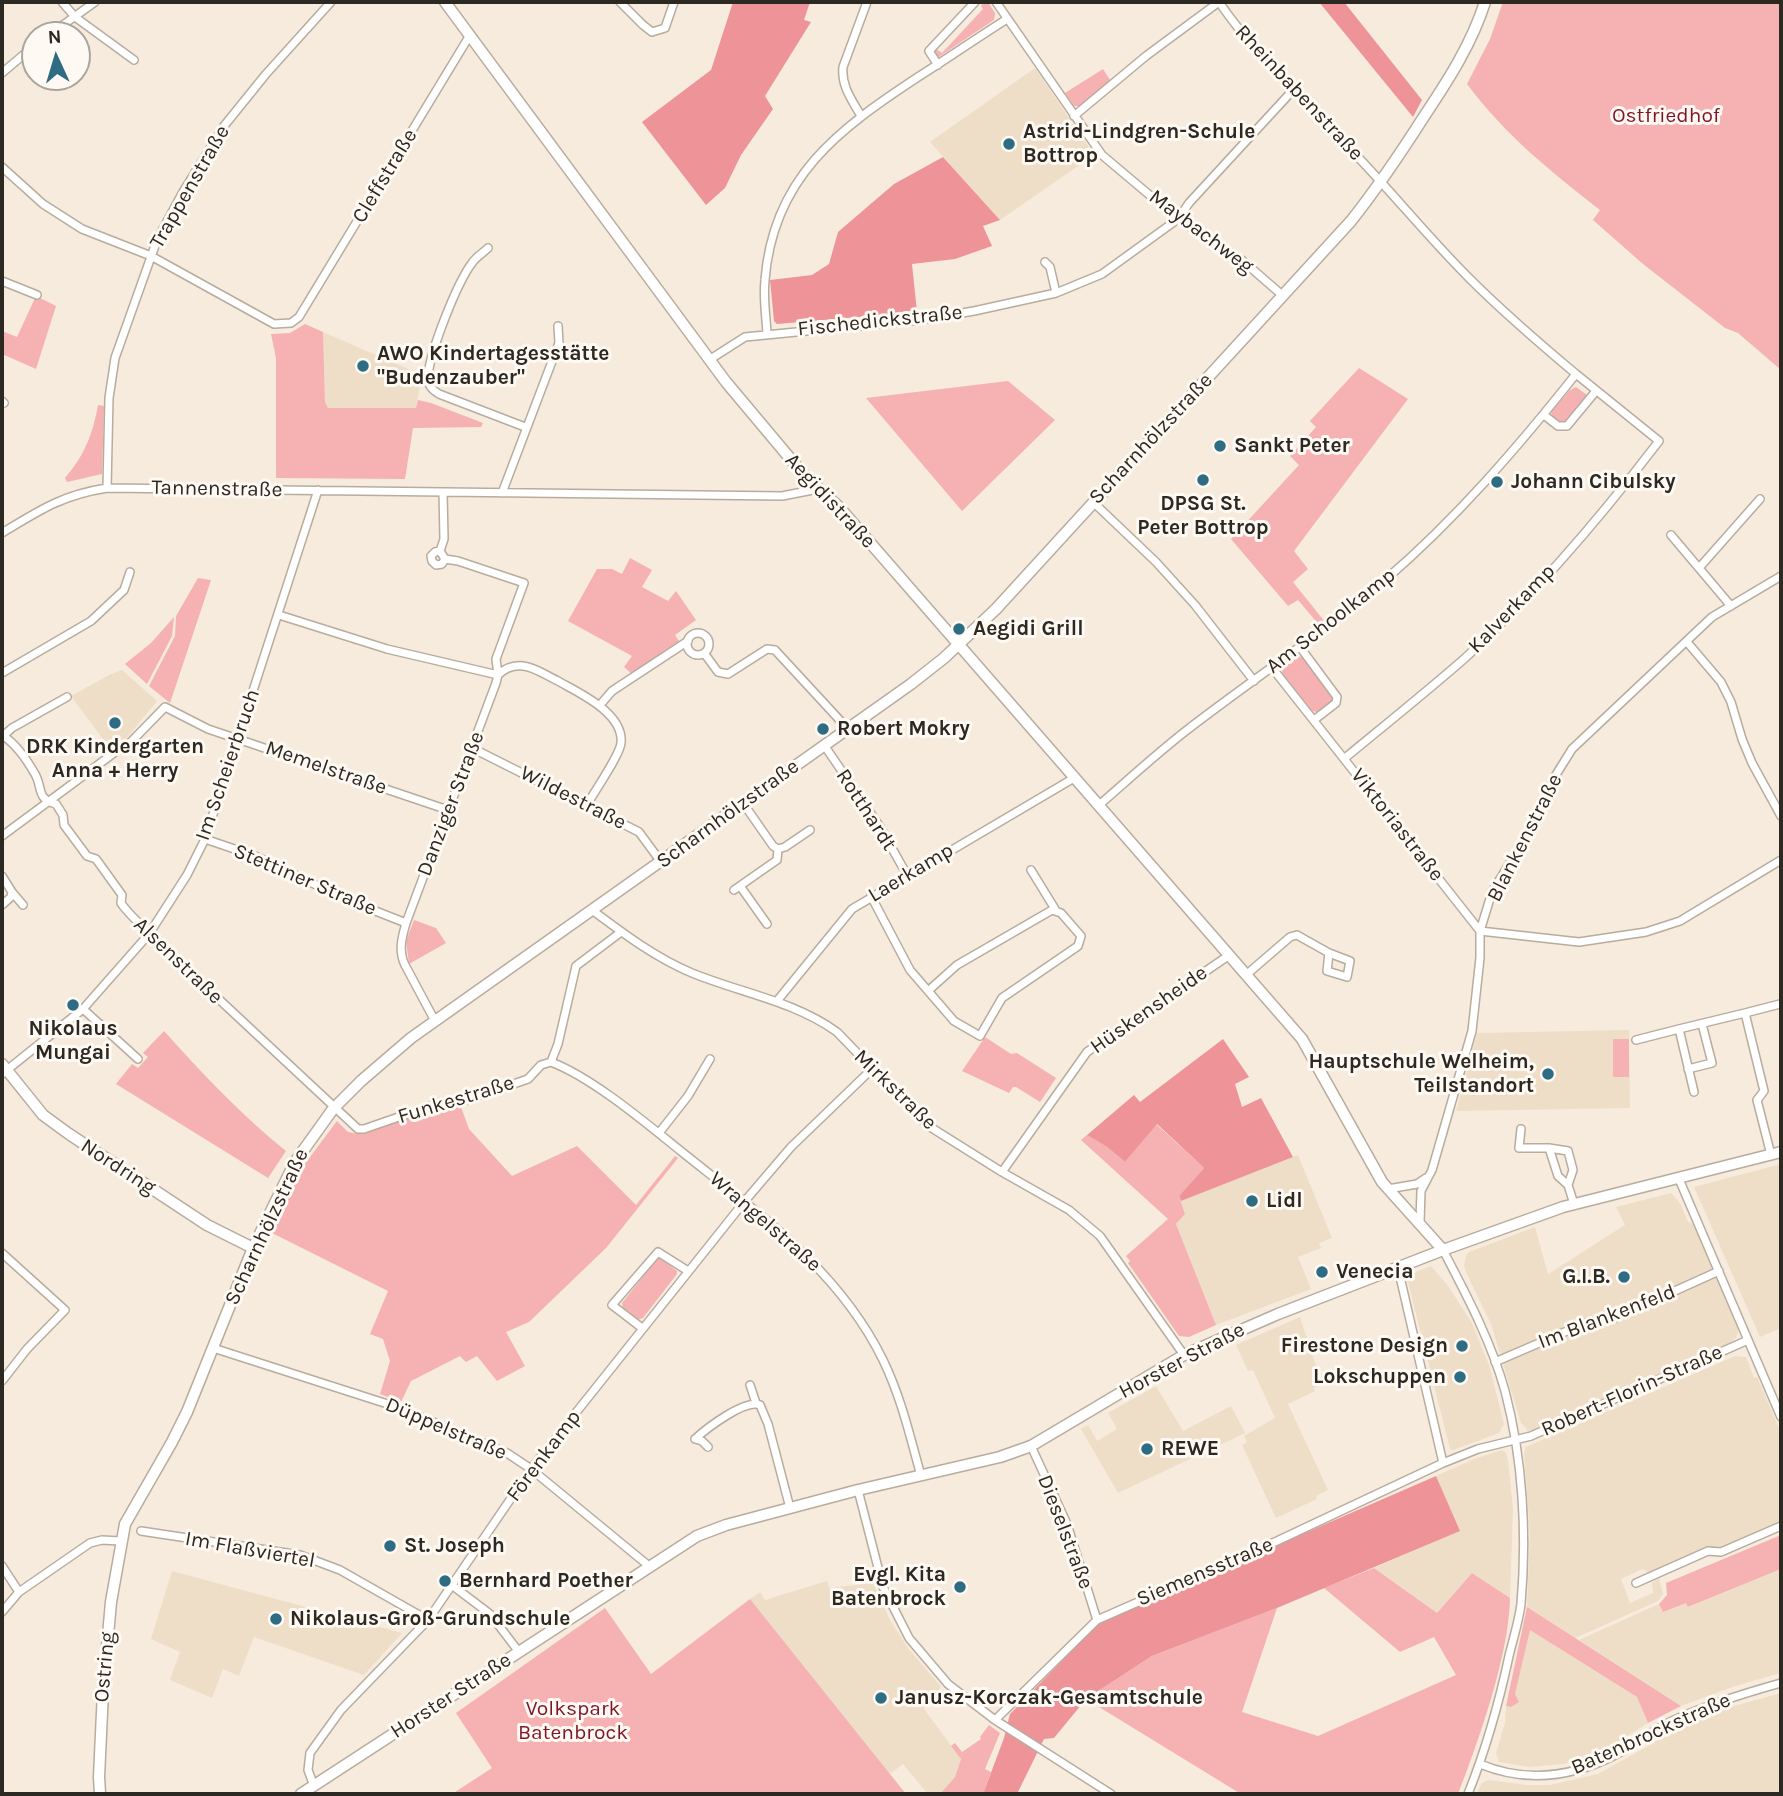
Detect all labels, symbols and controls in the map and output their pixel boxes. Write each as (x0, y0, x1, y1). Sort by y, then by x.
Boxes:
street label: Rheinbabenstraße (1229, 20, 1369, 166)
north arrow (21, 21, 91, 91)
text: N (47, 26, 62, 48)
park label: Ostfriedhof (1612, 103, 1720, 129)
place label: Astrid-Lindgren-Schule Bottrop (1023, 119, 1255, 169)
street label: Trappenstraße (145, 121, 235, 253)
street label: Cleffstraße (347, 124, 423, 228)
marker: Astrid-Lindgren-Schule Bottrop (1001, 136, 1017, 152)
street label: Maybachweg (1144, 184, 1258, 280)
street label: Fischedickstraße (796, 300, 964, 342)
place label: AWO Kindertagesstätte "Budenzauber" (377, 341, 609, 391)
marker: AWO Kindertagesstätte "Budenzauber" (355, 358, 371, 374)
street label: Scharnhölzstraße (1084, 368, 1218, 510)
place label: Sankt Peter (1234, 433, 1350, 459)
marker: Sankt Peter (1212, 438, 1228, 454)
street label: Aegidistraße (779, 448, 881, 554)
place label: Johann Cibulsky (1511, 469, 1676, 495)
marker: DPSG St. Peter Bottrop (1195, 472, 1211, 488)
marker: Johann Cibulsky (1489, 474, 1505, 490)
street label: Tannenstraße (151, 475, 283, 503)
place label: DPSG St. Peter Bottrop (1137, 491, 1269, 541)
street label: Kalverkamp (1463, 559, 1561, 659)
street label: Am Schoolkamp (1261, 563, 1401, 679)
place label: Aegidi Grill (973, 616, 1084, 642)
marker: Aegidi Grill (951, 621, 967, 637)
street label: Im Scheierbruch (190, 686, 266, 844)
marker: DRK Kindergarten Anna + Herry (107, 715, 123, 731)
place label: Robert Mokry (837, 716, 970, 742)
marker: Robert Mokry (815, 721, 831, 737)
street label: Danziger Straße (412, 728, 490, 880)
place label: DRK Kindergarten Anna + Herry (26, 734, 204, 784)
street label: Memelstraße (262, 735, 390, 801)
street label: Scharnhölzstraße (652, 754, 804, 874)
street label: Wildestraße (516, 760, 630, 836)
street label: Viktoriastraße (1345, 763, 1449, 887)
street label: Rotthardt (830, 764, 902, 856)
street label: Blankenstraße (1482, 770, 1568, 906)
street label: Laerkamp (864, 838, 958, 908)
street label: Stettiner Straße (230, 839, 380, 921)
street label: Alsenstraße (128, 912, 228, 1010)
street label: Hüskensheide (1086, 960, 1212, 1060)
marker: Nikolaus Mungai (65, 997, 81, 1013)
place label: Nikolaus Mungai (28, 1016, 118, 1066)
street label: Mirkstraße (848, 1044, 942, 1136)
place label: Hauptschule Welheim, Teilstandort (1308, 1049, 1534, 1099)
marker: Hauptschule Welheim, Teilstandort (1540, 1066, 1556, 1082)
street label: Funkestraße (395, 1070, 517, 1130)
street label: Nordring (76, 1133, 160, 1201)
street label: Scharnhölzstraße (220, 1145, 314, 1309)
street label: Wrangelstraße (704, 1167, 826, 1277)
place label: Lidl (1266, 1188, 1303, 1214)
marker: Lidl (1244, 1193, 1260, 1209)
place label: Venecia (1336, 1259, 1413, 1285)
marker: Venecia (1314, 1264, 1330, 1280)
place label: G.I.B. (1562, 1264, 1610, 1290)
marker: G.I.B. (1616, 1269, 1632, 1285)
street label: Im Blankenfeld (1535, 1279, 1679, 1355)
street label: Horster Straße (1115, 1317, 1249, 1405)
place label: Firestone Design (1281, 1333, 1448, 1359)
marker: Firestone Design (1454, 1338, 1470, 1354)
street label: Robert-Florin-Straße (1537, 1340, 1727, 1442)
place label: Lokschuppen (1313, 1364, 1446, 1390)
marker: Lokschuppen (1452, 1369, 1468, 1385)
street label: Düppelstraße (381, 1392, 511, 1466)
street label: Förenkamp (501, 1405, 587, 1507)
place label: REWE (1161, 1436, 1219, 1462)
marker: REWE (1139, 1441, 1155, 1457)
street label: Dieselstraße (1032, 1471, 1098, 1593)
street label: Im Flaßviertel (183, 1526, 317, 1574)
street label: Siemensstraße (1133, 1532, 1277, 1612)
place label: St. Joseph (404, 1533, 505, 1559)
marker: St. Joseph (382, 1538, 398, 1554)
place label: Evgl. Kita Batenbrock (831, 1562, 946, 1612)
place label: Bernhard Poether (459, 1568, 633, 1594)
marker: Bernhard Poether (437, 1573, 453, 1589)
marker: Evgl. Kita Batenbrock (952, 1579, 968, 1595)
place label: Nikolaus-Groß-Grundschule (290, 1606, 570, 1632)
marker: Nikolaus-Groß-Grundschule (268, 1611, 284, 1627)
street label: Ostring (89, 1631, 121, 1703)
street label: Horster Straße (386, 1648, 516, 1744)
place label: Janusz-Korczak-Gesamtschule (895, 1685, 1203, 1711)
street label: Batenbrockstraße (1567, 1688, 1735, 1780)
marker: Janusz-Korczak-Gesamtschule (873, 1690, 889, 1706)
park label: Volkspark Batenbrock (518, 1696, 628, 1746)

